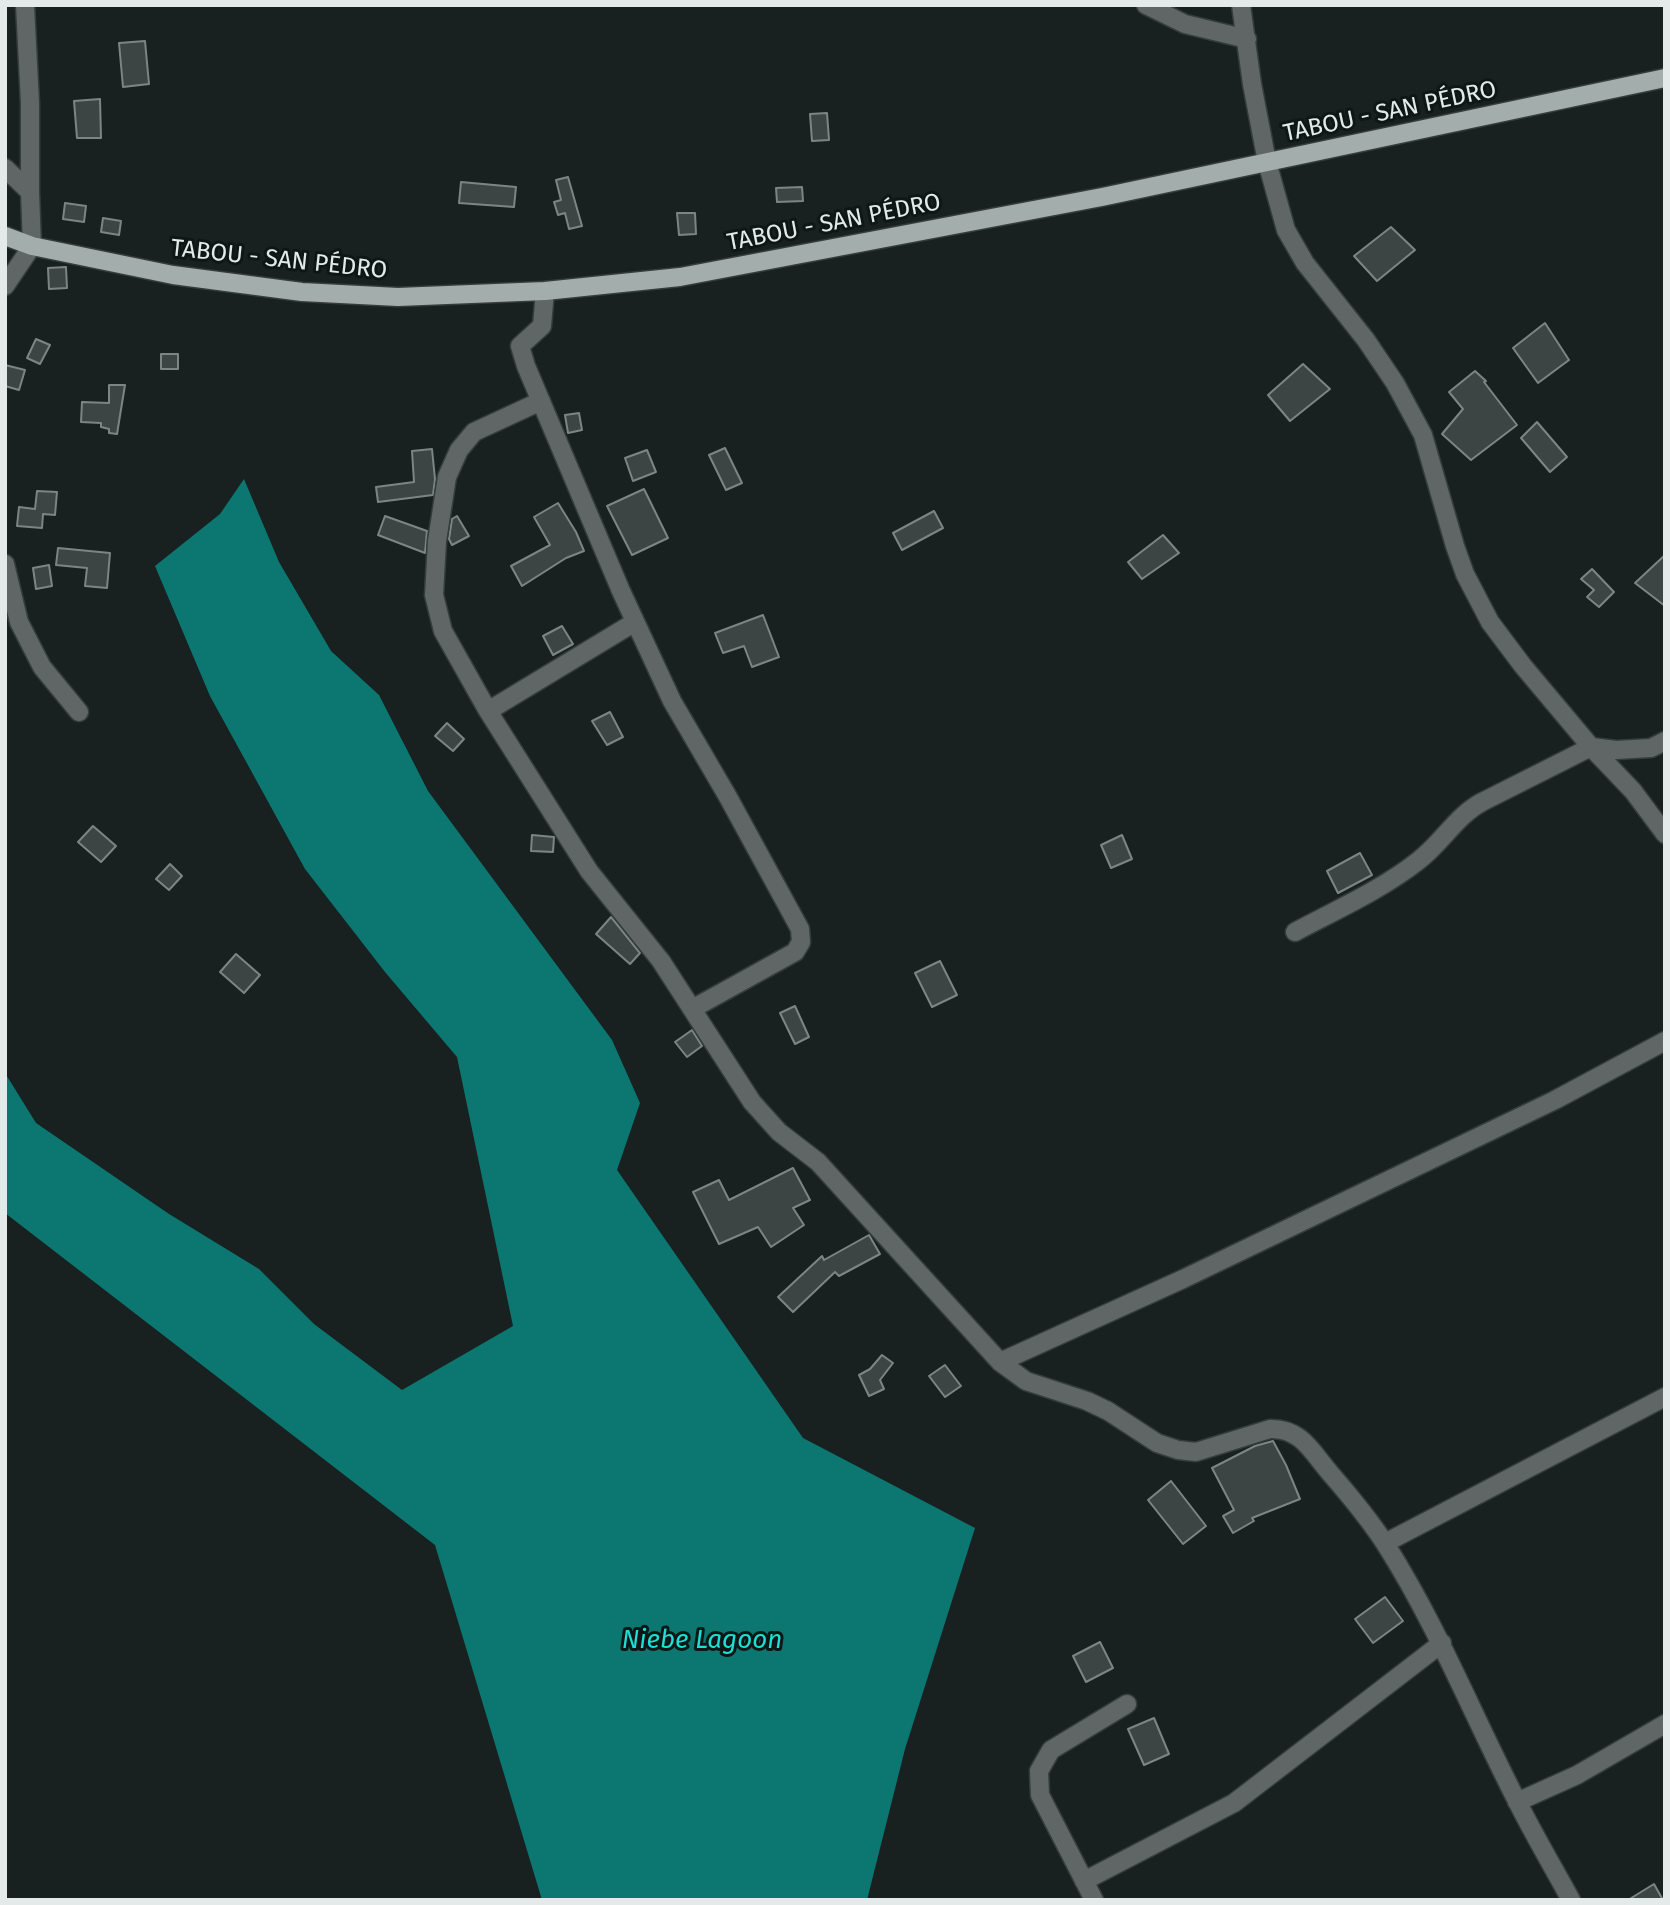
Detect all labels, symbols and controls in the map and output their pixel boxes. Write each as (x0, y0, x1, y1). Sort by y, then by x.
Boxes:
street label: TABOU - SAN PÉDRO (1281, 75, 1499, 149)
street label: TABOU - SAN PÉDRO (725, 188, 943, 258)
street label: TABOU - SAN PÉDRO (170, 234, 388, 286)
water label: Niebe Lagoon (622, 1625, 782, 1657)

